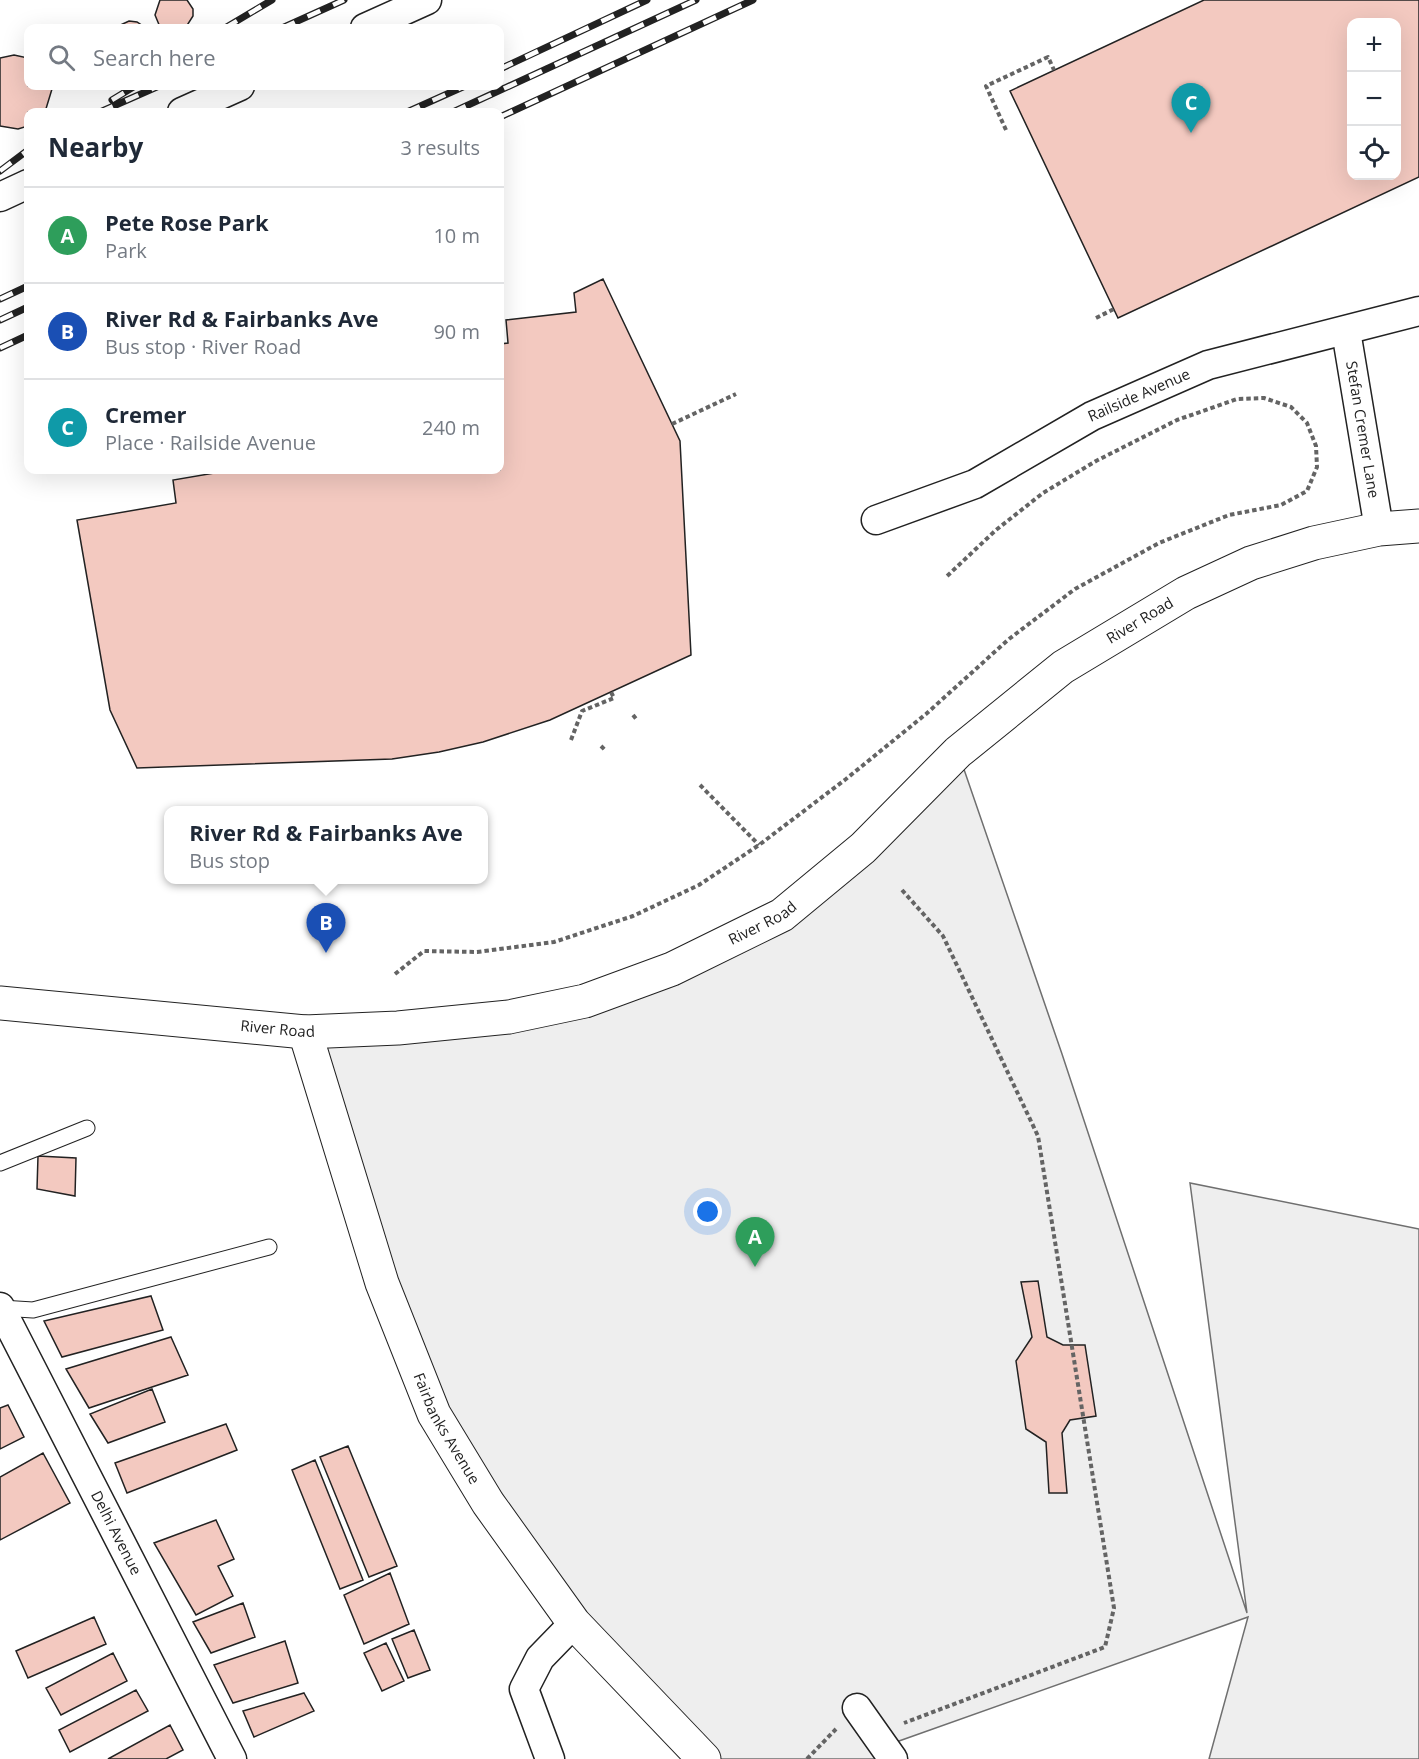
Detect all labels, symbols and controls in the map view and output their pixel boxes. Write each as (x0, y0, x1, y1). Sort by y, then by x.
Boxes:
map controls (1347, 18, 1401, 180)
button: + (1347, 18, 1401, 72)
search box (24, 24, 504, 90)
icon: search (45, 41, 78, 74)
text: Search here (93, 42, 216, 72)
button: − (1347, 72, 1401, 126)
pin: C (1172, 84, 1210, 133)
button: locate (1347, 126, 1401, 180)
text: Nearby (48, 129, 143, 165)
text: 3 results (400, 134, 480, 161)
text: Pete Rose Park (105, 207, 269, 237)
text: A (61, 222, 74, 249)
text: 10 m (433, 222, 480, 249)
text: Park (105, 237, 147, 264)
text: River Rd & Fairbanks Ave (105, 303, 379, 333)
text: B (61, 318, 74, 345)
text: 90 m (433, 318, 480, 345)
text: Bus stop · River Road (105, 333, 301, 360)
street label: Stefan Cremer Lane (1342, 359, 1385, 500)
street label: Railside Avenue (1084, 363, 1193, 426)
text: Cremer (105, 399, 187, 429)
text: C (61, 414, 74, 441)
text: 240 m (422, 414, 480, 441)
text: Place · Railside Avenue (105, 429, 316, 456)
street label: River Road (1102, 592, 1177, 648)
popup (164, 806, 488, 884)
text: River Rd & Fairbanks Ave (189, 817, 463, 847)
text: Bus stop (189, 847, 270, 874)
street label: River Road (725, 896, 800, 949)
pin: B (306, 904, 346, 953)
street label: River Road (240, 1015, 315, 1041)
your location (693, 1197, 722, 1226)
pin: A (736, 1218, 774, 1267)
street label: Fairbanks Avenue (410, 1370, 485, 1488)
street label: Delhi Avenue (87, 1487, 147, 1578)

